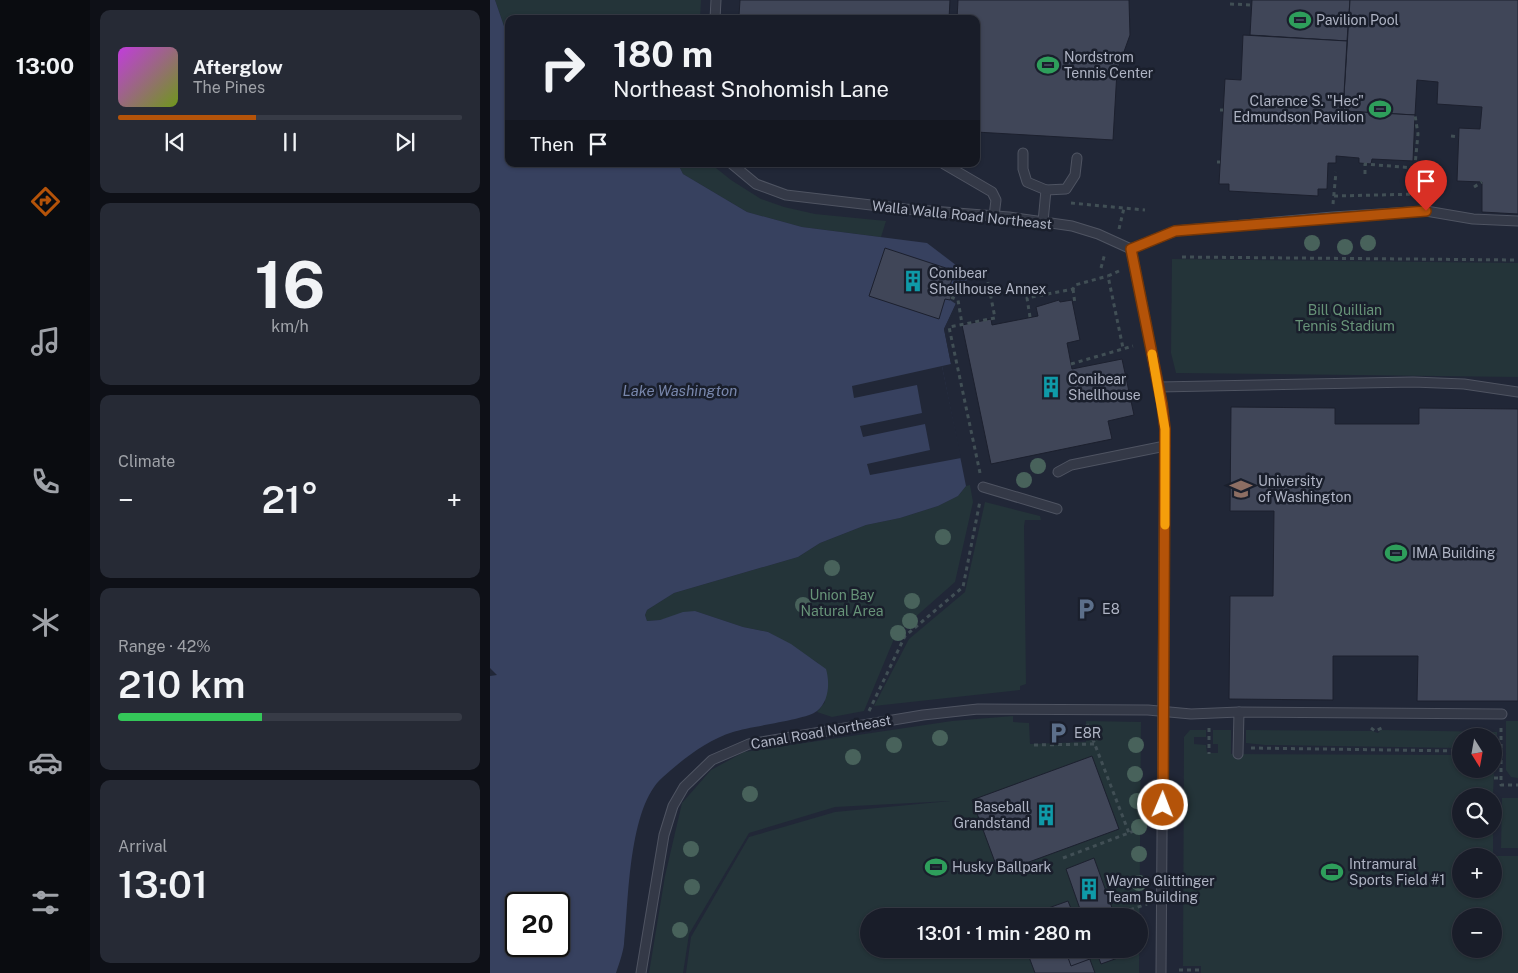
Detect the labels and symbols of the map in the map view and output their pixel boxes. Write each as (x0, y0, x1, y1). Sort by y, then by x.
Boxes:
sports icon: Pavilion Pool (1287, 7, 1313, 33)
place label: Pavilion Pool (1316, 12, 1399, 28)
place label: Nordstrom Tennis Center (1064, 49, 1153, 81)
sports icon: Nordstrom Tennis Center (1035, 52, 1061, 78)
place label: Clarence S. "Hec" Edmundson Pavilion (1233, 93, 1364, 125)
sports icon: Clarence S. "Hec" Edmundson Pavilion (1367, 96, 1393, 122)
pin (1405, 160, 1447, 211)
street label: Walla Walla Road Northeast (871, 198, 1053, 232)
place label: Conibear Shellhouse Annex (929, 265, 1047, 297)
building icon: Conibear Shellhouse Annex (900, 268, 926, 294)
park label: Bill Quillian Tennis Stadium (1295, 302, 1395, 334)
place label: Conibear Shellhouse (1068, 371, 1141, 403)
building icon: Conibear Shellhouse (1038, 374, 1064, 400)
water label: Lake Washington (623, 382, 737, 399)
place label: University of Washington (1258, 473, 1351, 505)
school or university icon: University of Washington (1228, 476, 1254, 502)
sports icon: IMA Building (1383, 540, 1409, 566)
place label: IMA Building (1412, 545, 1496, 561)
park label: Union Bay Natural Area (800, 587, 884, 619)
parking icon: E8 (1073, 596, 1099, 622)
place label: E8 (1102, 601, 1120, 617)
street label: Canal Road Northeast (750, 712, 892, 752)
parking icon: E8R (1045, 720, 1071, 746)
place label: E8R (1074, 725, 1101, 741)
north arrow (1452, 728, 1502, 778)
position arrow (1136, 778, 1188, 830)
place label: Baseball Grandstand (954, 799, 1030, 831)
building icon: Baseball Grandstand (1033, 802, 1059, 828)
sports icon: Husky Ballpark (923, 854, 949, 880)
place label: Intramural Sports Field #1 (1349, 856, 1445, 888)
place label: Husky Ballpark (952, 859, 1052, 875)
sports icon: Intramural Sports Field #1 (1319, 859, 1345, 885)
place label: Wayne Glittinger Team Building (1106, 873, 1215, 905)
building icon: Wayne Glittinger Team Building (1076, 876, 1102, 902)
speed limit sign: 20 (505, 892, 570, 957)

